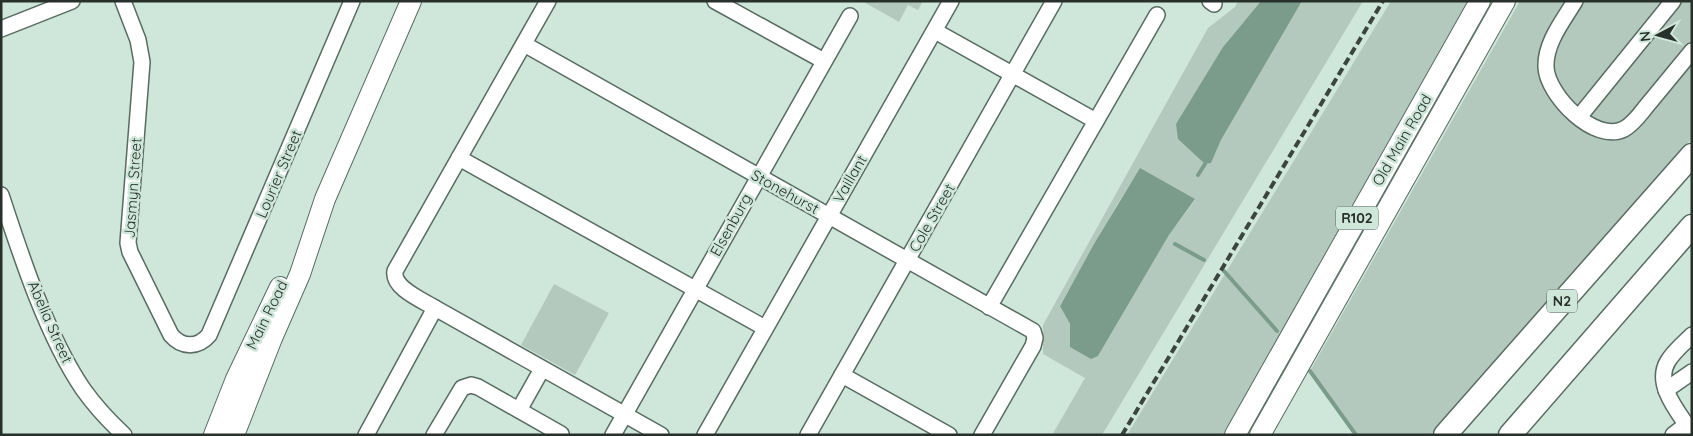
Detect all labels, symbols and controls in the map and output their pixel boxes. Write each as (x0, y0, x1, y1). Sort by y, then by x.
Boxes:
north arrow (1633, 10, 1683, 60)
text: N (1636, 30, 1655, 42)
street label: Old Main Road (1368, 91, 1435, 189)
street label: Lourier Street (251, 127, 306, 221)
street label: Jasmyn Street (120, 137, 145, 239)
street label: Vaillant (828, 152, 871, 206)
street label: Stonehurst (748, 165, 822, 218)
street label: Cole Street (904, 180, 959, 255)
street label: Elsenburg (706, 190, 756, 259)
road number: R102 (1336, 207, 1378, 230)
street label: Main Road (242, 277, 291, 353)
street label: Abelia Street (24, 278, 77, 366)
road number: N2 (1547, 290, 1577, 312)

